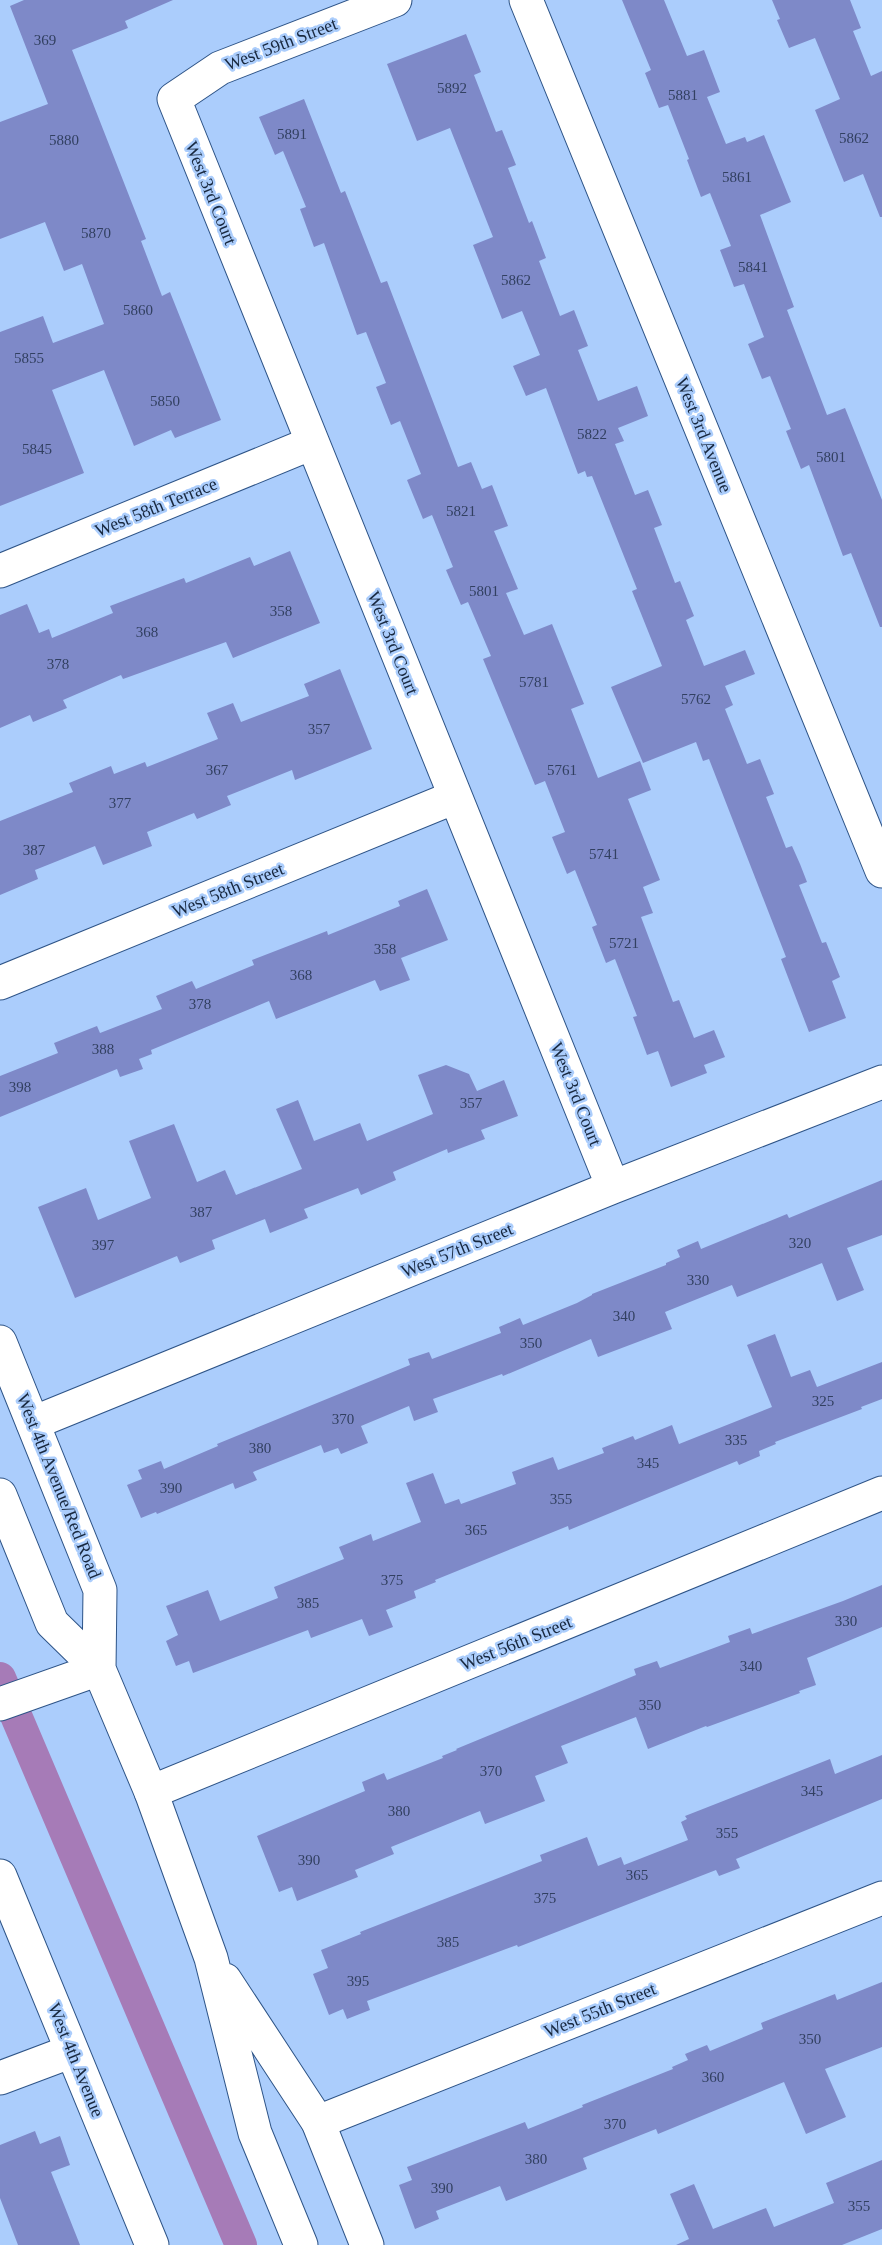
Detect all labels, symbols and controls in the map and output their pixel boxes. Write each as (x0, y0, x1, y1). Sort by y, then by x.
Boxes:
street label: West 59th Street (222, 13, 340, 75)
house number: 369 (34, 32, 56, 48)
house number: 5892 (437, 80, 467, 96)
house number: 5881 (668, 87, 698, 103)
house number: 5891 (277, 126, 307, 142)
house number: 5862 (839, 130, 869, 146)
house number: 5880 (49, 132, 79, 148)
street label: West 3rd Court (181, 138, 241, 248)
house number: 5861 (722, 169, 752, 185)
house number: 5870 (81, 225, 111, 241)
house number: 5841 (738, 259, 768, 275)
house number: 5862 (501, 272, 531, 288)
house number: 5860 (123, 302, 153, 318)
house number: 5855 (14, 350, 44, 366)
street label: West 3rd Avenue (672, 375, 736, 495)
house number: 5850 (150, 393, 180, 409)
house number: 5822 (577, 426, 607, 442)
house number: 5845 (22, 441, 52, 457)
house number: 5801 (816, 449, 846, 465)
street label: West 58th Terrace (92, 473, 220, 541)
house number: 5821 (446, 503, 476, 519)
house number: 5801 (469, 583, 499, 599)
street label: West 3rd Court (363, 588, 423, 698)
house number: 358 (270, 603, 292, 619)
house number: 368 (136, 624, 158, 640)
house number: 378 (47, 656, 69, 672)
house number: 5781 (519, 674, 549, 690)
house number: 5762 (681, 691, 711, 707)
house number: 357 (308, 721, 331, 737)
house number: 367 (206, 762, 229, 778)
house number: 5761 (547, 762, 577, 778)
house number: 377 (109, 795, 132, 811)
house number: 387 (23, 842, 46, 858)
house number: 5741 (589, 846, 619, 862)
street label: West 58th Street (169, 859, 287, 921)
house number: 5721 (609, 935, 639, 951)
house number: 358 (374, 941, 396, 957)
house number: 368 (290, 967, 312, 983)
house number: 378 (189, 996, 211, 1012)
street label: West 3rd Court (546, 1039, 606, 1149)
house number: 388 (92, 1041, 114, 1057)
house number: 398 (9, 1079, 31, 1095)
house number: 357 (460, 1095, 483, 1111)
house number: 387 (190, 1204, 213, 1220)
street label: West 57th Street (398, 1219, 516, 1281)
house number: 320 (789, 1235, 811, 1251)
house number: 397 (92, 1237, 115, 1253)
house number: 330 (687, 1272, 709, 1288)
house number: 340 (613, 1308, 635, 1324)
house number: 350 (520, 1335, 542, 1351)
street label: West 4th Avenue/Red Road (13, 1391, 105, 1581)
house number: 325 (812, 1393, 834, 1409)
house number: 370 (332, 1411, 354, 1427)
house number: 335 (725, 1432, 747, 1448)
house number: 380 (249, 1440, 271, 1456)
house number: 345 (637, 1455, 659, 1471)
house number: 390 (160, 1480, 182, 1496)
house number: 355 (550, 1491, 572, 1507)
house number: 365 (465, 1522, 487, 1538)
house number: 375 (381, 1572, 403, 1588)
house number: 385 (297, 1595, 319, 1611)
street label: West 56th Street (457, 1612, 575, 1674)
house number: 330 (835, 1613, 857, 1629)
house number: 340 (740, 1658, 762, 1674)
house number: 350 (639, 1697, 661, 1713)
house number: 370 (480, 1763, 502, 1779)
house number: 345 (801, 1783, 823, 1799)
house number: 380 (388, 1803, 410, 1819)
house number: 355 (716, 1825, 738, 1841)
house number: 390 (298, 1852, 320, 1868)
house number: 365 (626, 1867, 648, 1883)
house number: 375 (534, 1890, 556, 1906)
house number: 385 (437, 1934, 459, 1950)
house number: 395 (347, 1973, 369, 1989)
street label: West 55th Street (541, 1979, 659, 2041)
street label: West 4th Avenue (44, 2000, 108, 2120)
house number: 350 (799, 2031, 821, 2047)
house number: 360 (702, 2069, 724, 2085)
house number: 370 (604, 2116, 626, 2132)
house number: 380 (525, 2151, 547, 2167)
house number: 390 (431, 2180, 453, 2196)
house number: 355 (848, 2198, 870, 2214)

